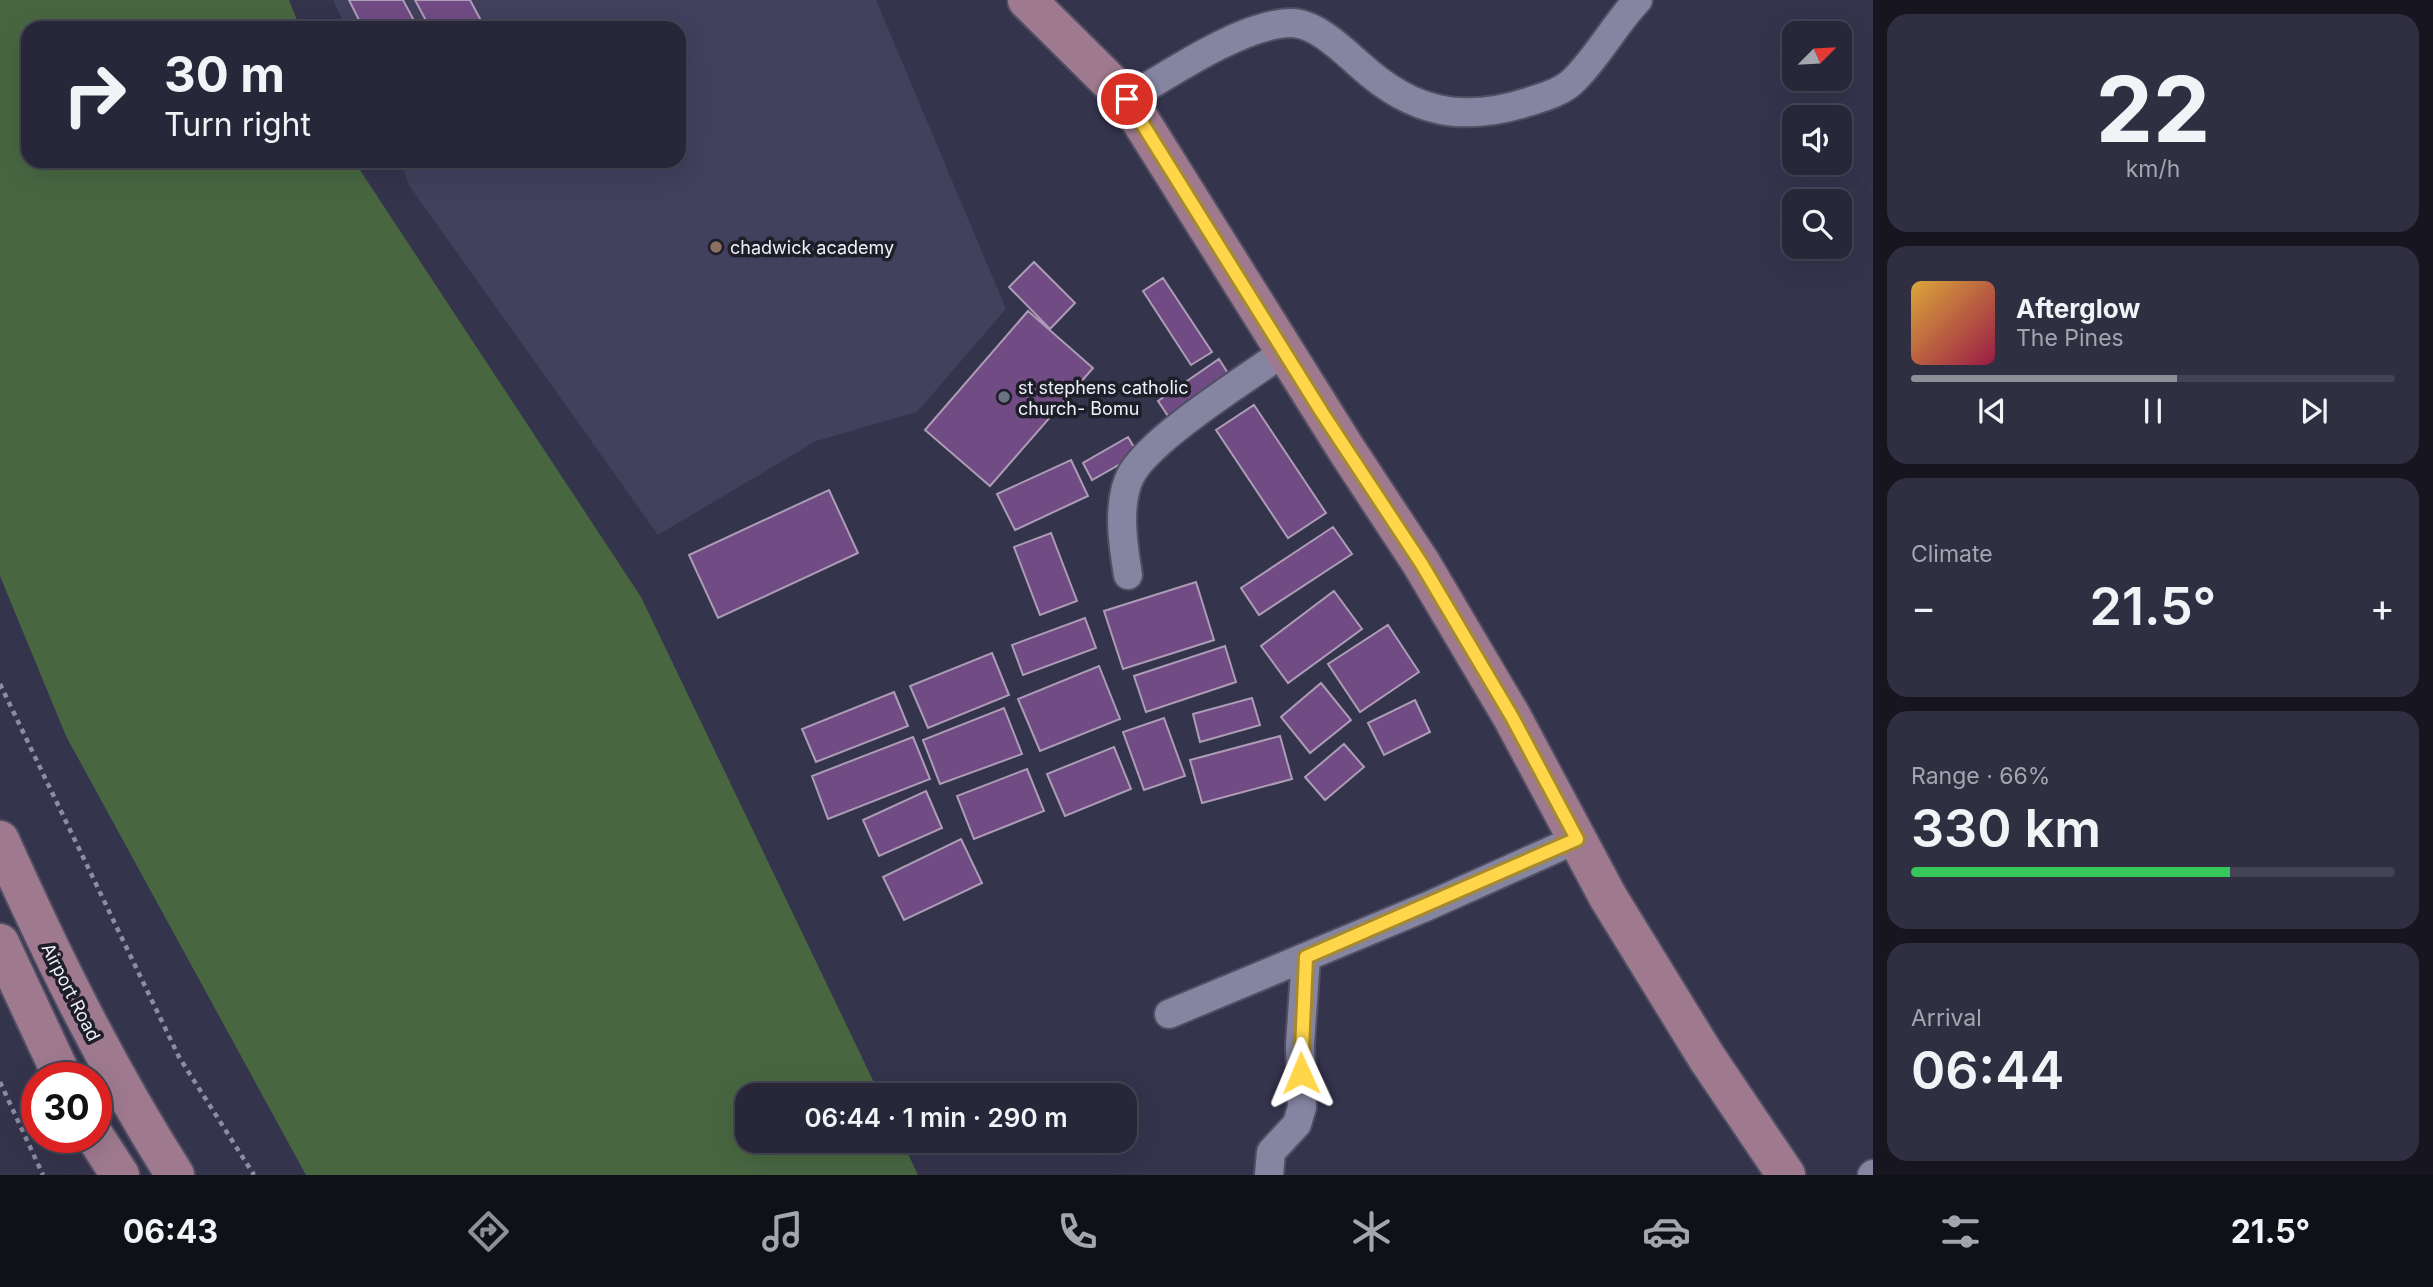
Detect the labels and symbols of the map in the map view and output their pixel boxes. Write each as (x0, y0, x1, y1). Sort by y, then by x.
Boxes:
north arrow (1782, 21, 1852, 91)
pin (1097, 69, 1157, 129)
place label: chadwick academy (730, 237, 894, 258)
marker: chadwick academy (708, 239, 724, 255)
place label: st stephens catholic church- Bomu (1018, 377, 1188, 419)
marker: st stephens catholic church- Bomu (996, 389, 1012, 405)
street label: Airport Road (37, 939, 105, 1045)
position arrow (1264, 1036, 1338, 1110)
speed limit sign: 30 (21, 1062, 112, 1153)

